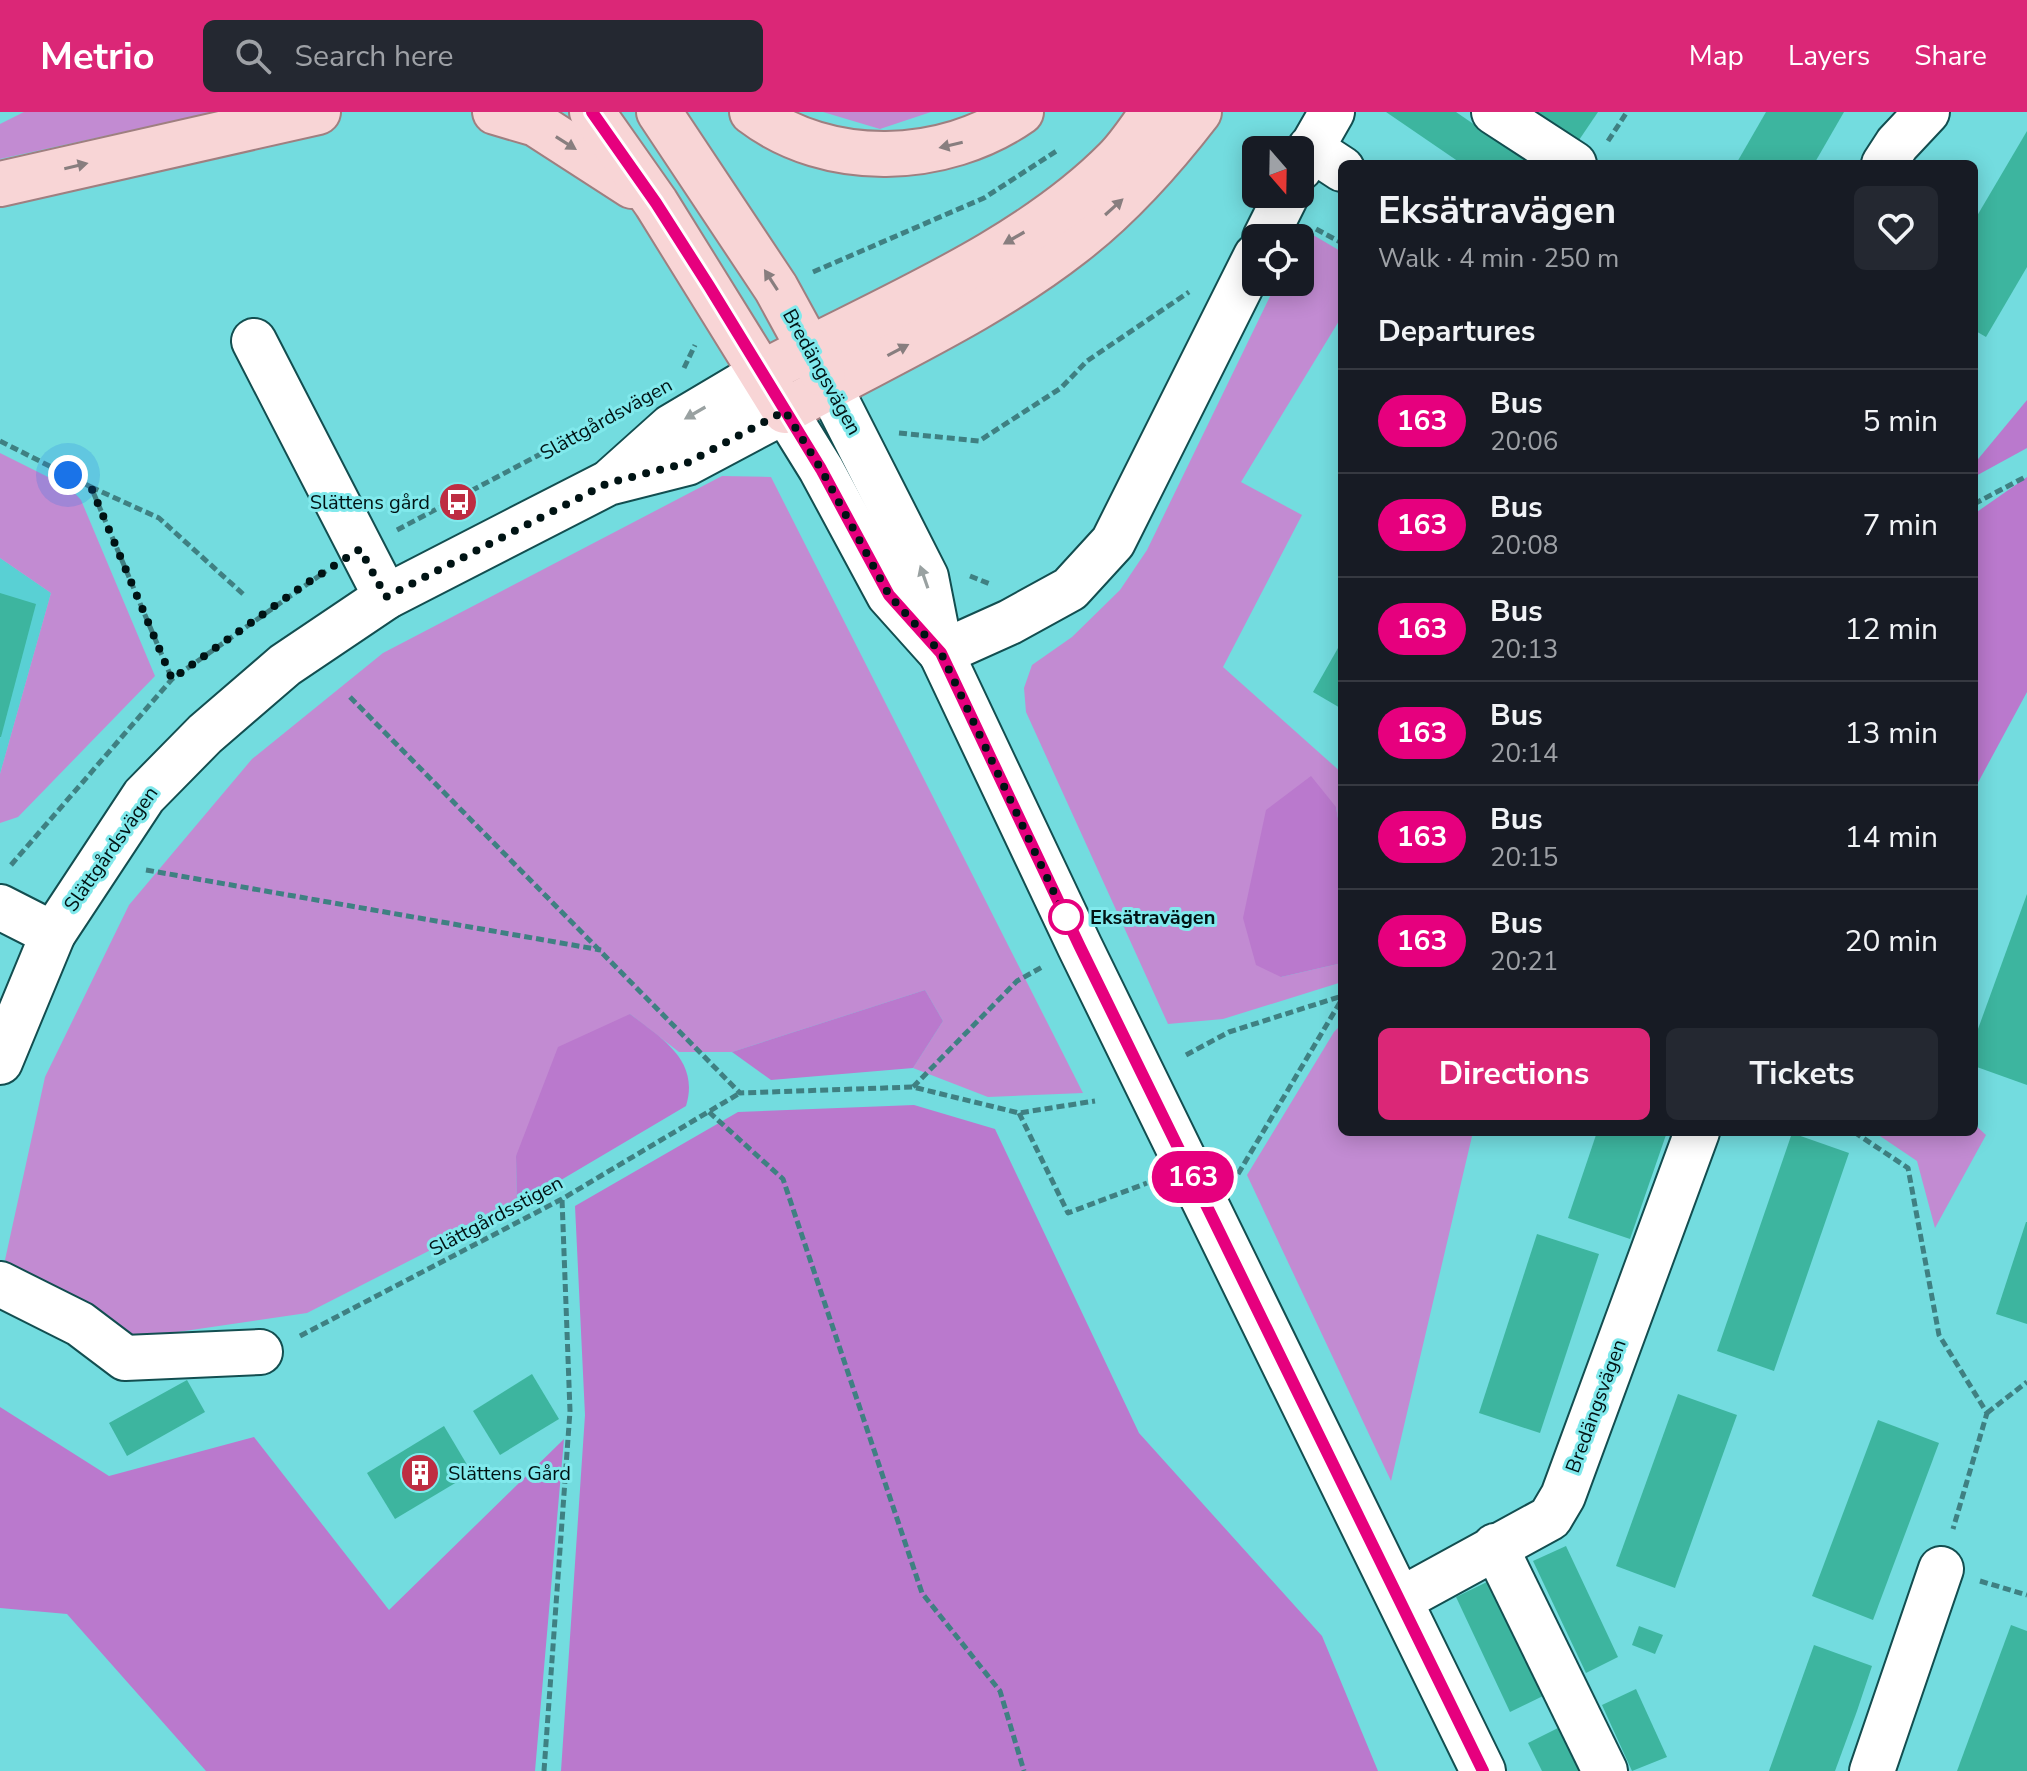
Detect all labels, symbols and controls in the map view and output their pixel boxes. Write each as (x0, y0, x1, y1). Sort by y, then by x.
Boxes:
search box (203, 20, 763, 92)
text: Metrio (40, 31, 155, 82)
icon: search (231, 34, 275, 78)
text: Search here (295, 36, 454, 77)
text: Map (1689, 37, 1744, 75)
text: Layers (1788, 37, 1870, 75)
text: Share (1914, 37, 1987, 75)
one-way arrow (555, 135, 577, 149)
north arrow (1242, 136, 1314, 208)
map controls (1242, 136, 1314, 296)
one-way arrow (938, 139, 963, 152)
one-way arrow (64, 159, 89, 172)
text: Eksätravägen (1378, 185, 1616, 236)
button: heart (1854, 186, 1938, 270)
one-way arrow (1104, 198, 1123, 216)
button: locate (1242, 224, 1314, 296)
one-way arrow (1003, 231, 1025, 245)
text: Walk · 4 min · 250 m (1378, 241, 1619, 276)
one-way arrow (763, 270, 778, 291)
street label: Bredängsvägen (776, 304, 868, 440)
text: Departures (1378, 311, 1535, 352)
one-way arrow (887, 343, 910, 356)
street label: Slättgårdsvägen (535, 371, 677, 467)
text: Bus (1490, 383, 1543, 424)
text: 5 min (1863, 401, 1938, 442)
text: 163 (1397, 402, 1447, 440)
one-way arrow (684, 406, 706, 420)
text: 20:06 (1490, 424, 1558, 459)
your location (48, 455, 88, 495)
bus stop icon: Slättens gård (437, 481, 479, 523)
text: Bus (1490, 487, 1543, 528)
place label: Slättens gård (310, 489, 430, 516)
text: 7 min (1863, 505, 1938, 546)
text: 163 (1397, 506, 1447, 544)
text: 20:08 (1490, 528, 1558, 563)
one-way arrow (918, 565, 930, 589)
text: Bus (1490, 591, 1543, 632)
text: 12 min (1845, 609, 1938, 650)
text: 163 (1397, 610, 1447, 648)
text: 20:13 (1490, 632, 1558, 667)
text: Bus (1490, 695, 1543, 736)
text: 13 min (1845, 713, 1938, 754)
text: 163 (1397, 714, 1447, 752)
text: 20:14 (1490, 736, 1558, 771)
street label: Slättgårdsvägen (58, 781, 164, 917)
text: Bus (1490, 799, 1543, 840)
text: 14 min (1845, 817, 1938, 858)
text: 163 (1397, 818, 1447, 856)
text: 20:15 (1490, 840, 1558, 875)
marker: Eksätravägen (1049, 900, 1083, 934)
text: Bus (1490, 903, 1543, 944)
place label: Eksätravägen (1090, 904, 1215, 931)
text: 20 min (1845, 921, 1938, 962)
text: 163 (1397, 922, 1447, 960)
text: 20:21 (1490, 944, 1558, 979)
button: Directions (1378, 1028, 1650, 1120)
button: Tickets (1666, 1028, 1938, 1120)
line badge: 163 (1147, 1151, 1239, 1203)
text: 163 (1168, 1158, 1218, 1196)
street label: Slättgårdsstigen (424, 1169, 568, 1263)
street label: Bredängsvägen (1559, 1335, 1633, 1477)
building icon: Slättens Gård (399, 1452, 441, 1494)
place label: Slättens Gård (448, 1460, 571, 1487)

